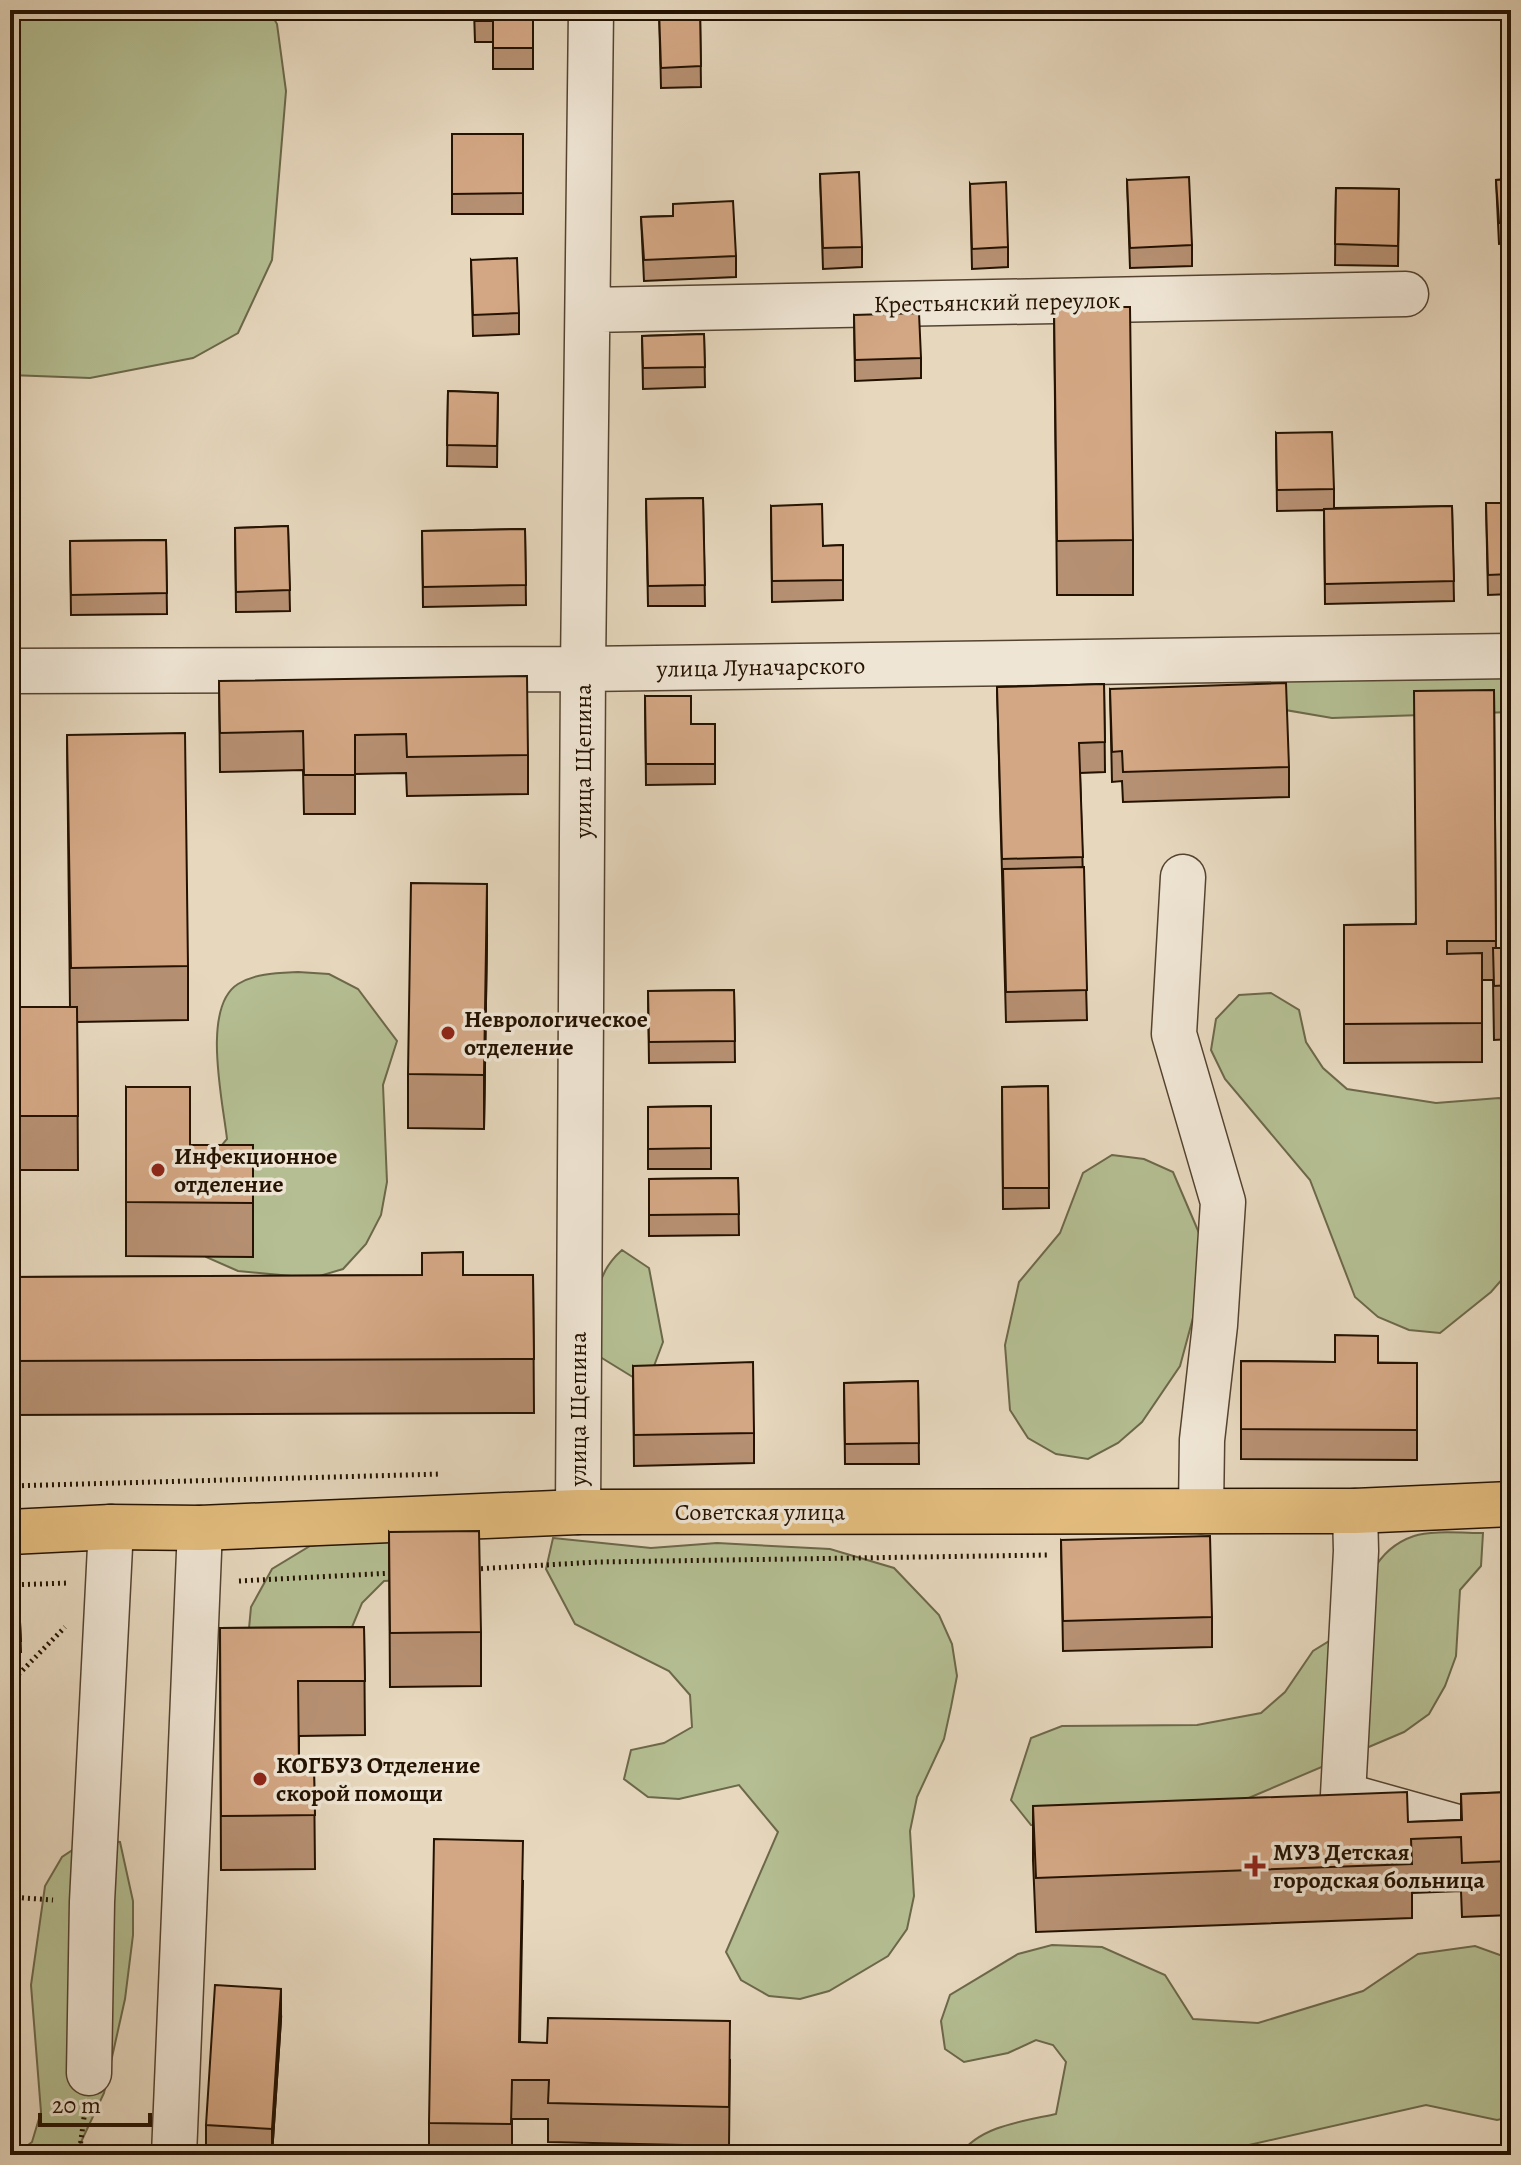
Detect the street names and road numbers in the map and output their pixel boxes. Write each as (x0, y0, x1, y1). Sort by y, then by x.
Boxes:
street label: Крестьянский переулок (873, 284, 1121, 320)
street label: улица Луначарского (655, 649, 866, 685)
street label: улица Щепина (567, 684, 599, 839)
street label: улица Щепина (562, 1332, 594, 1487)
street label: Советская улица (675, 1496, 845, 1528)

